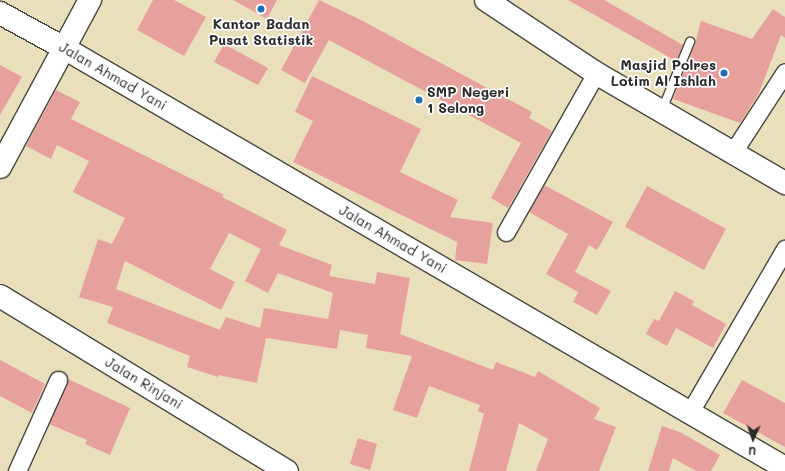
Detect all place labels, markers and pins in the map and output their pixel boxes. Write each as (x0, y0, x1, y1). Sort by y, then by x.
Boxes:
marker: Kantor Badan Pusat Statistik (256, 4, 266, 14)
place label: Kantor Badan Pusat Statistik (209, 16, 313, 48)
place label: Masjid Polres Lotim Al Ishlah (611, 57, 716, 90)
marker: Masjid Polres Lotim Al Ishlah (719, 68, 729, 78)
place label: SMP Negeri 1 Selong (427, 84, 509, 116)
marker: SMP Negeri 1 Selong (414, 95, 424, 105)

